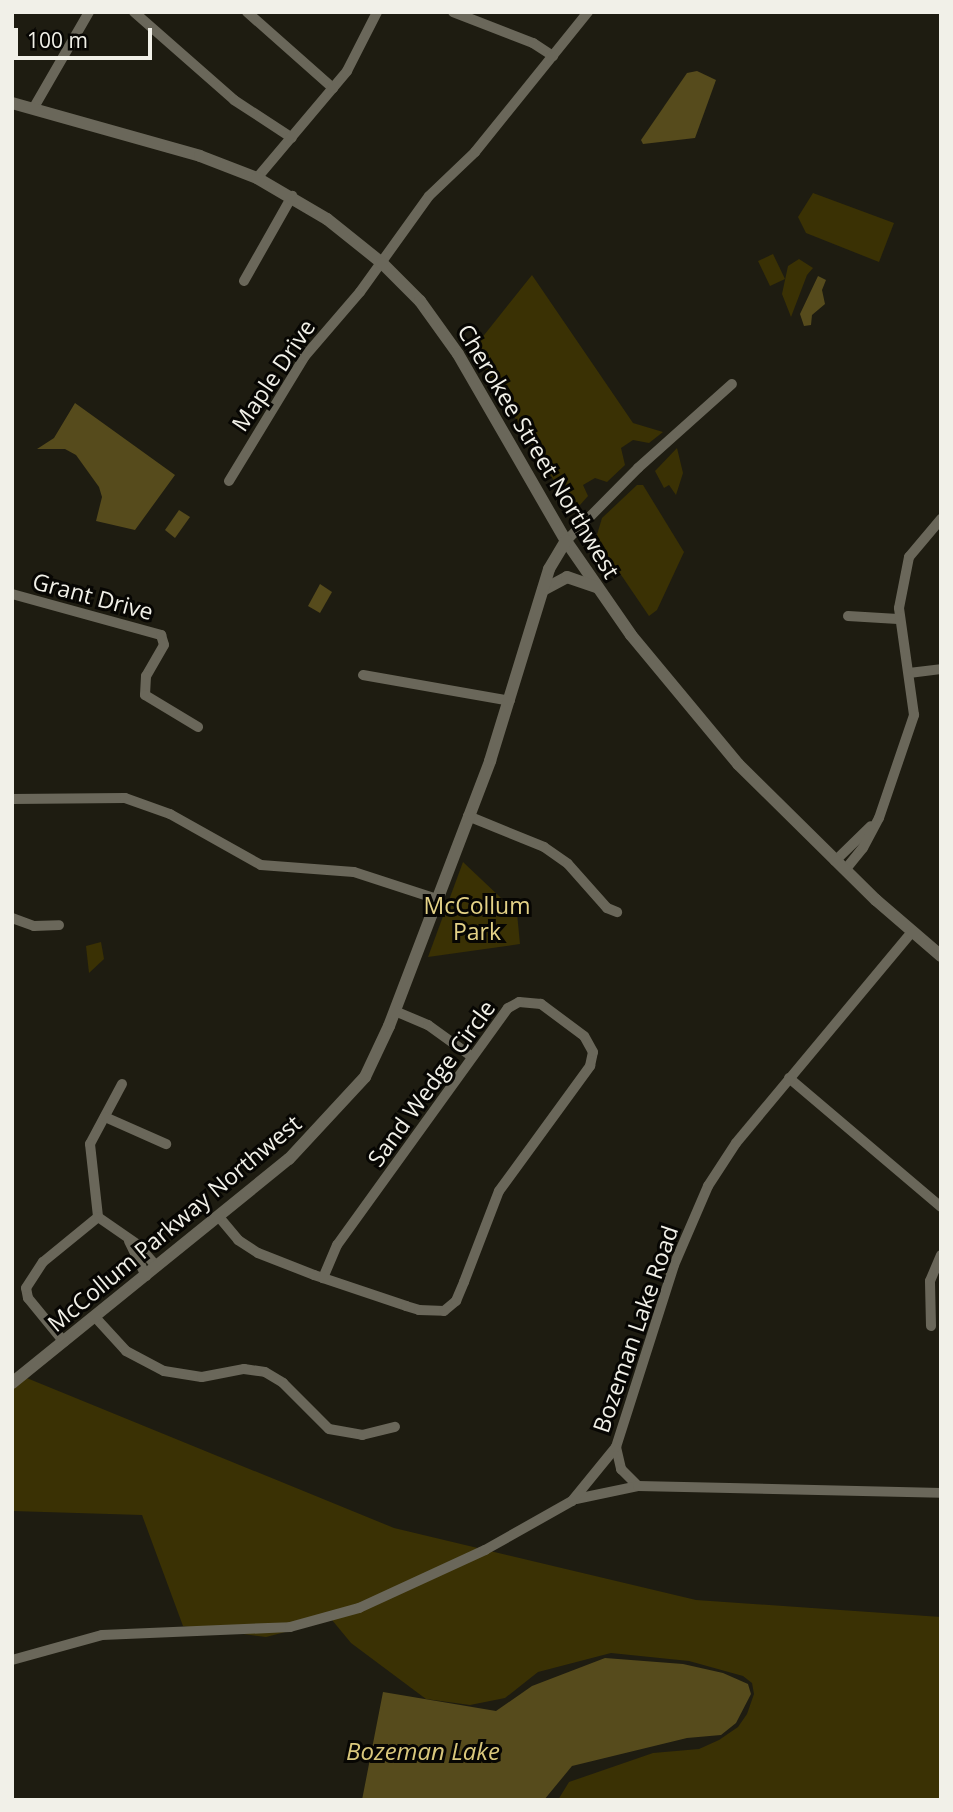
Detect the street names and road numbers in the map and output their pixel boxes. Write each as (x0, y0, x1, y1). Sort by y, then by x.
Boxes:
street label: Maple Drive (226, 314, 320, 436)
street label: Cherokee Street Northwest (452, 319, 626, 583)
street label: Grant Drive (30, 567, 156, 625)
street label: Sand Wedge Circle (361, 995, 501, 1171)
street label: McCollum Parkway Northwest (42, 1109, 306, 1337)
street label: Bozeman Lake Road (587, 1222, 683, 1436)

